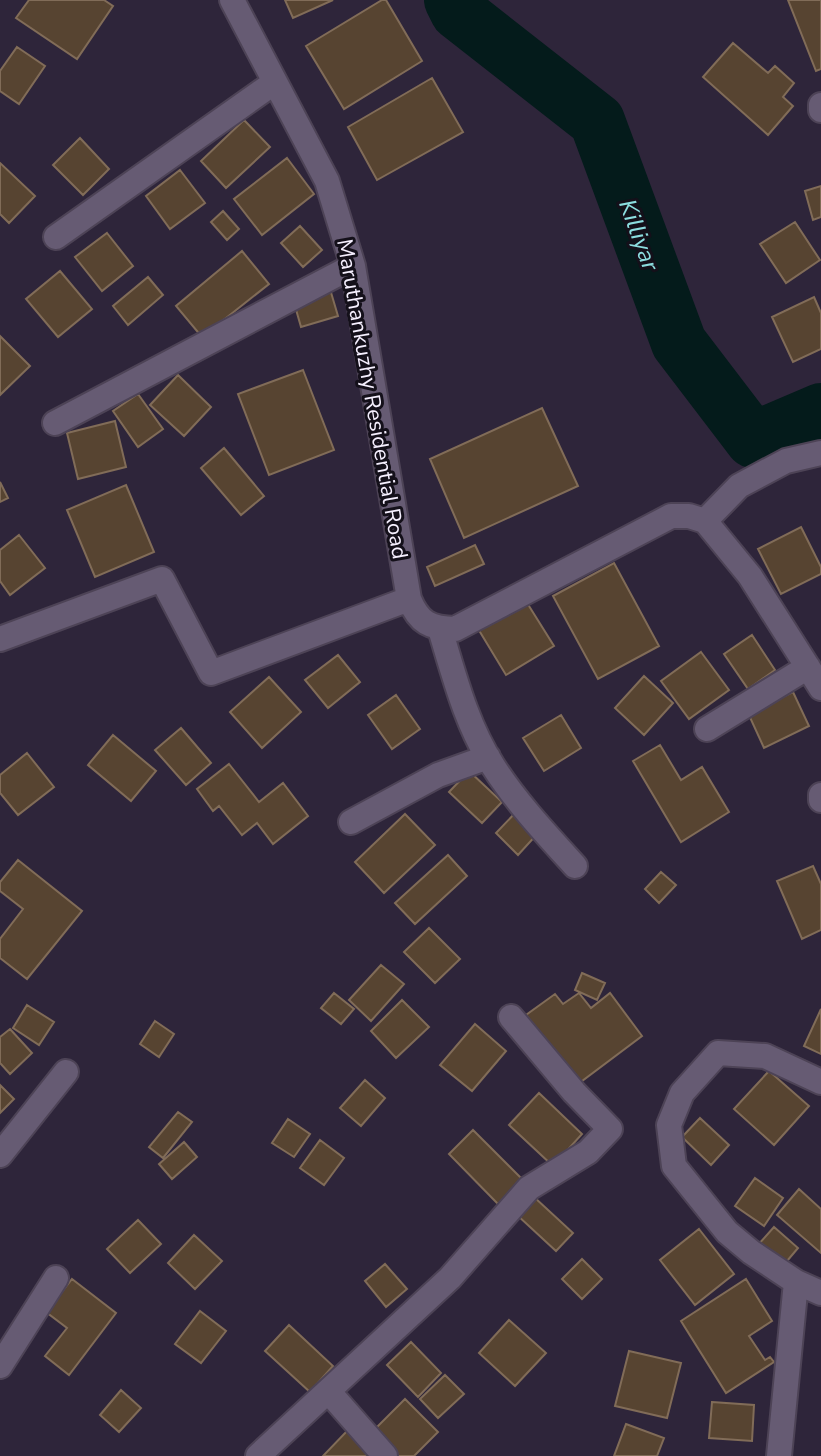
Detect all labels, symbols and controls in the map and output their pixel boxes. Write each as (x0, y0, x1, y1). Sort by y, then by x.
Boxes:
water label: Killiyar (611, 195, 667, 276)
street label: Maruthankuzhy Residential Road (329, 237, 415, 562)

